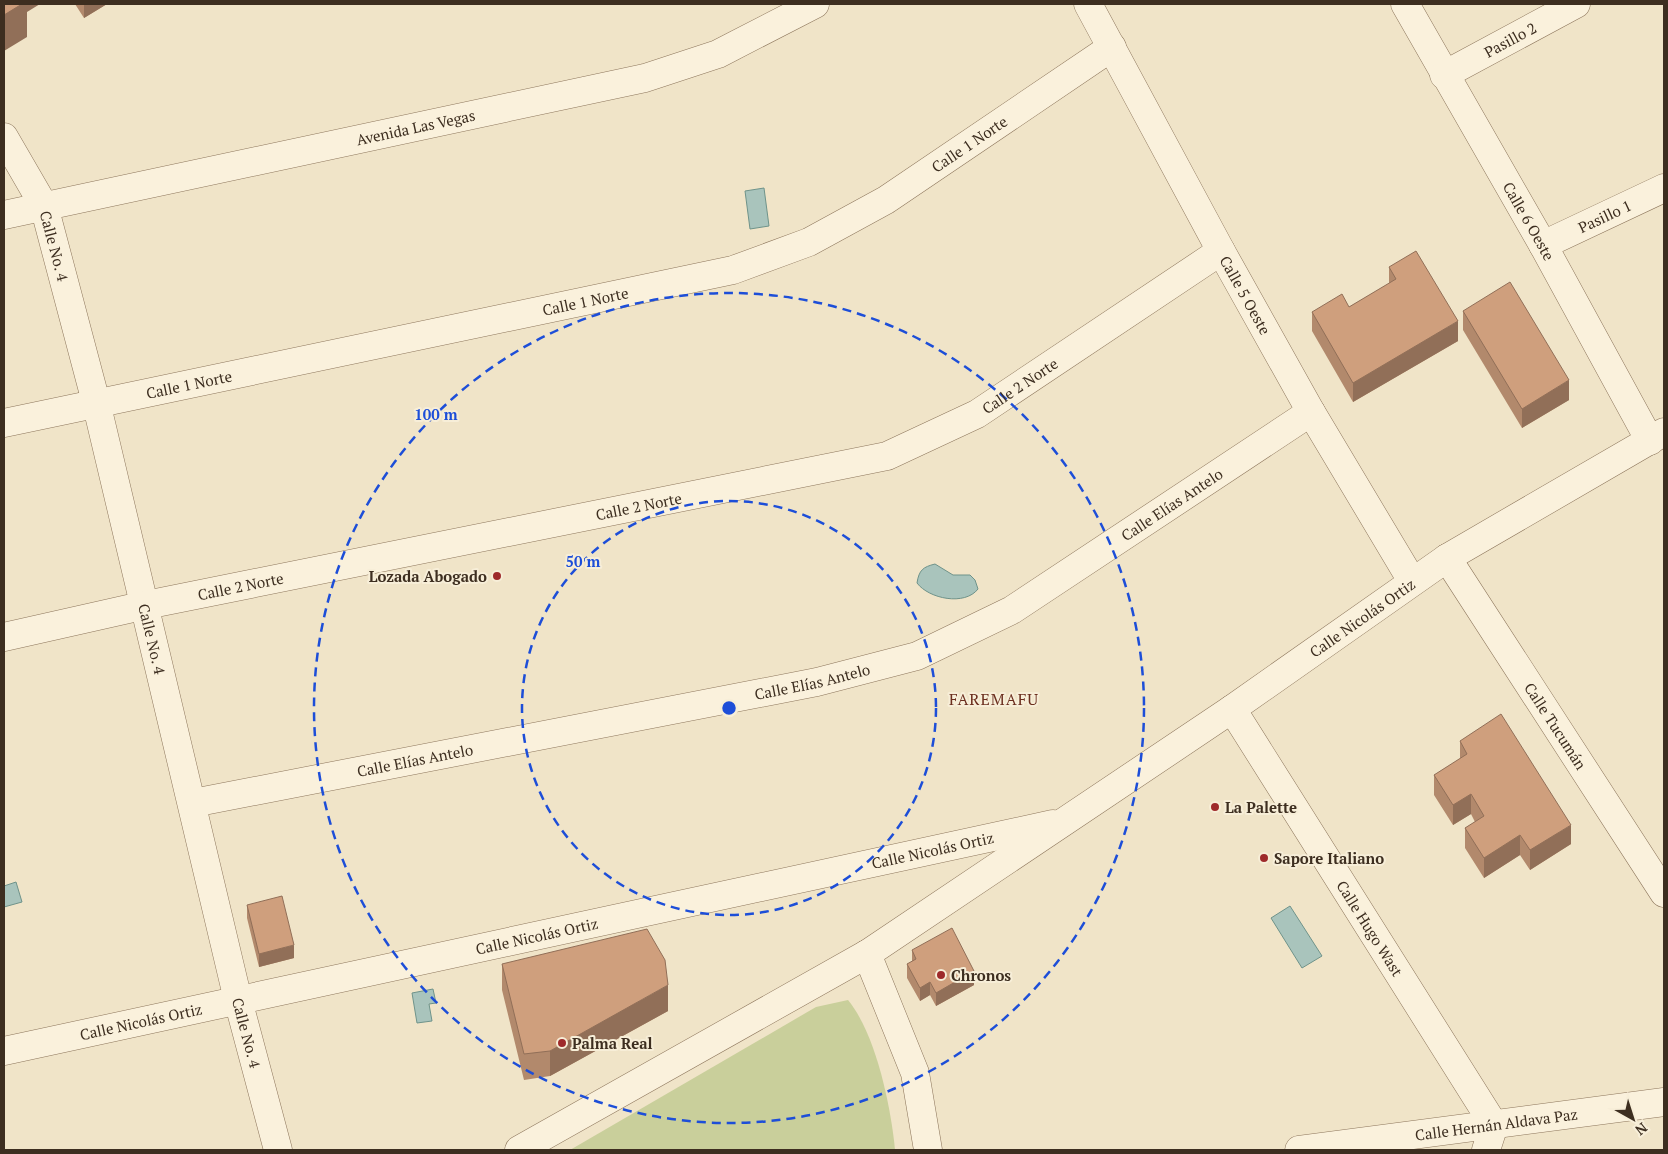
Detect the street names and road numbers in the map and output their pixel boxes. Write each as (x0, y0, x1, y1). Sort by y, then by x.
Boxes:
street label: Pasillo 2 (1480, 17, 1540, 62)
street label: Avenida Las Vegas (354, 105, 477, 149)
street label: Calle 1 Norte (927, 111, 1011, 176)
street label: Calle 6 Oeste (1499, 178, 1559, 264)
street label: Pasillo 1 (1575, 195, 1634, 237)
street label: Calle No. 4 (36, 208, 73, 283)
street label: Calle 5 Oeste (1216, 252, 1276, 338)
street label: Calle 1 Norte (541, 282, 630, 320)
street label: Calle 2 Norte (978, 353, 1062, 418)
street label: Calle 1 Norte (144, 365, 234, 403)
street label: Calle Elías Antelo (1117, 463, 1226, 545)
street label: Calle 2 Norte (594, 488, 683, 524)
street label: Calle 2 Norte (196, 568, 285, 604)
street label: Calle Nicolás Ortiz (1305, 574, 1419, 662)
street label: Calle No. 4 (134, 602, 170, 676)
street label: Calle Elías Antelo (753, 659, 872, 704)
street label: Calle Tucumán (1520, 678, 1591, 773)
street label: Calle Elías Antelo (355, 739, 475, 781)
street label: Calle Nicolás Ortiz (870, 827, 995, 873)
street label: Calle Hugo Wast (1332, 876, 1408, 980)
street label: Calle Nicolás Ortiz (474, 913, 600, 959)
street label: Calle No. 4 (228, 995, 266, 1070)
street label: Calle Nicolás Ortiz (78, 998, 204, 1044)
street label: Calle Hernán Aldava Paz (1414, 1103, 1579, 1145)

